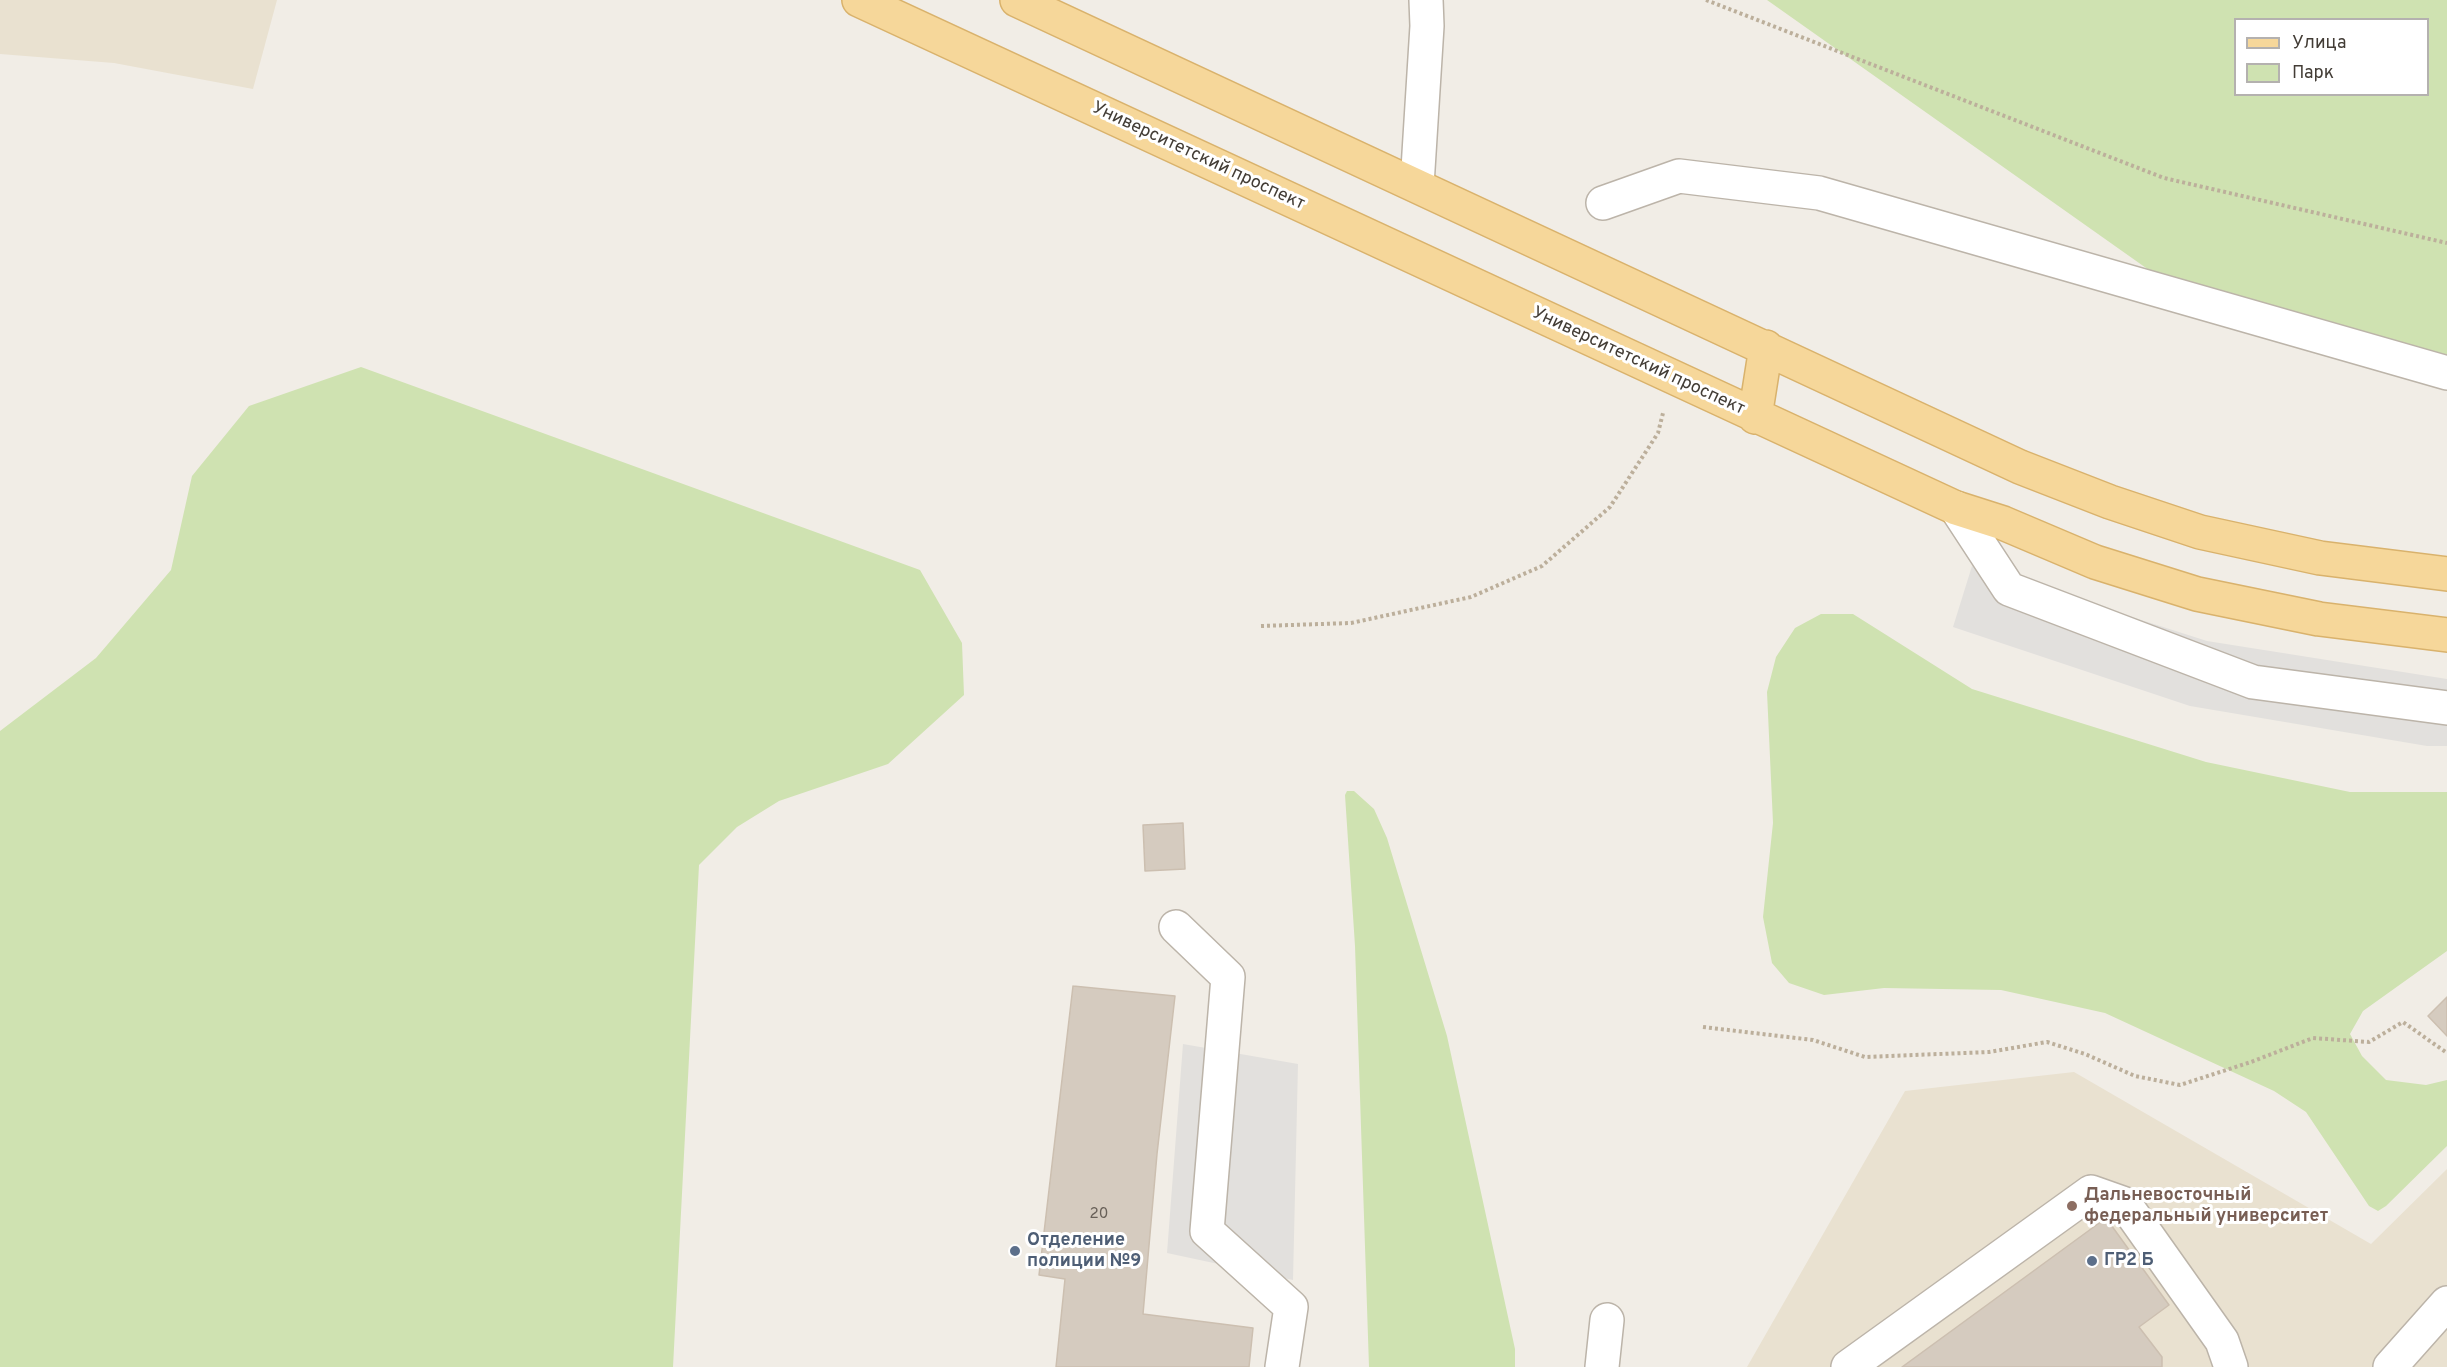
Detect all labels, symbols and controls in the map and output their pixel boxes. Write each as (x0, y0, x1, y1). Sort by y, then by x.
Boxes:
legend (2234, 18, 2429, 96)
text: Улица (2292, 32, 2346, 55)
text: Парк (2292, 62, 2334, 85)
street label: Университетский проспект (1088, 98, 1308, 216)
street label: Университетский проспект (1528, 303, 1748, 421)
place label: Дальневосточный федеральный университет (2084, 1185, 2328, 1228)
marker: Дальневосточный федеральный университет (2065, 1199, 2079, 1213)
house number: 20 (1090, 1206, 1108, 1224)
place label: Отделение полиции №9 (1027, 1230, 1141, 1272)
marker: Отделение полиции №9 (1008, 1244, 1022, 1258)
place label: ГР2 Б (2104, 1250, 2154, 1272)
marker: ГР2 Б (2085, 1254, 2099, 1268)

